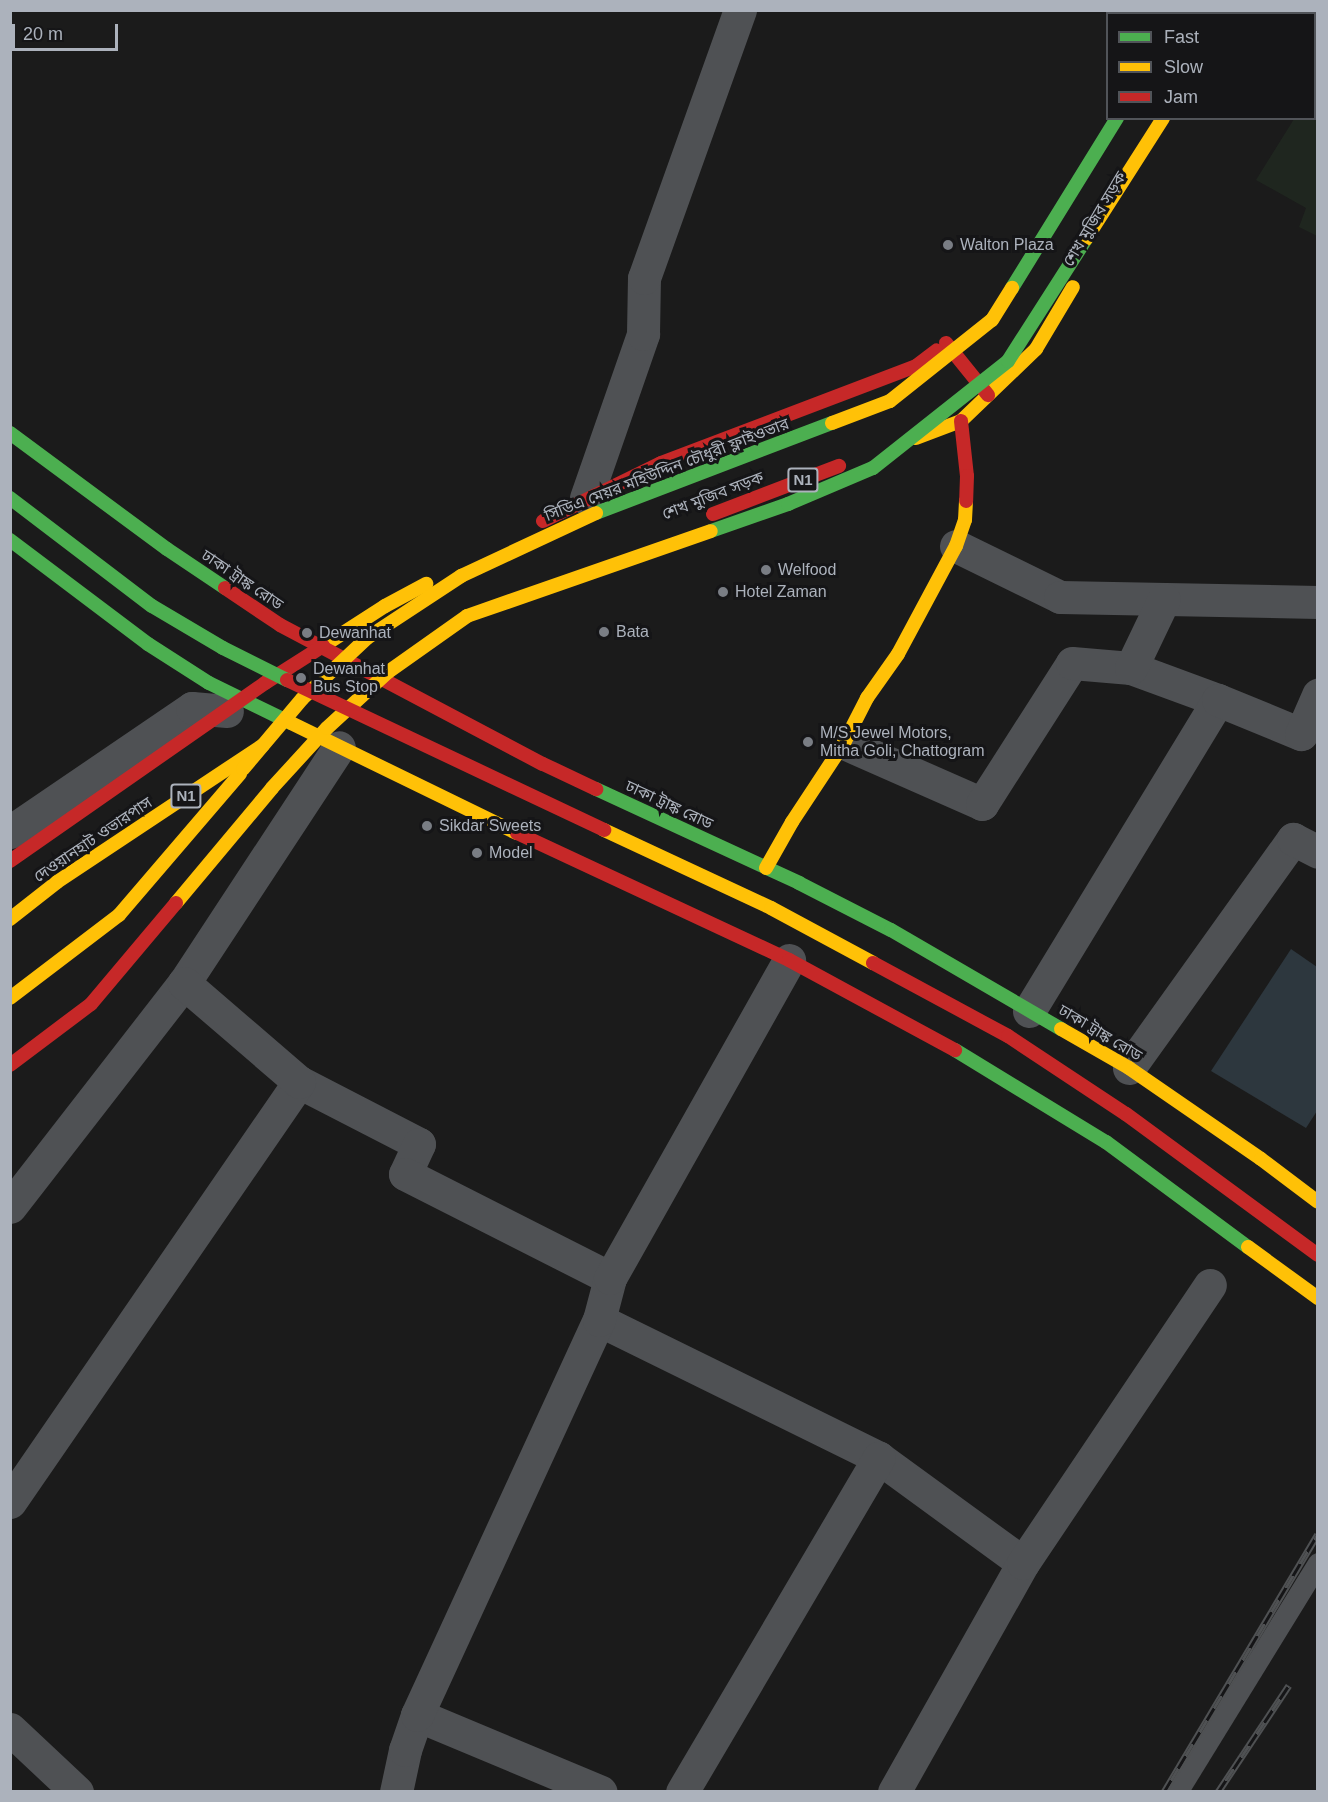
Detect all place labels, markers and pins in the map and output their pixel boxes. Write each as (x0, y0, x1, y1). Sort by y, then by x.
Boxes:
place label: Walton Plaza (960, 235, 1054, 255)
marker: Walton Plaza (941, 238, 955, 252)
place label: Welfood (778, 560, 836, 580)
marker: Welfood (759, 563, 773, 577)
place label: Hotel Zaman (735, 582, 827, 602)
marker: Hotel Zaman (716, 585, 730, 599)
place label: Bata (616, 622, 649, 642)
place label: Dewanhat (319, 623, 391, 643)
marker: Bata (597, 625, 611, 639)
marker: Dewanhat (300, 626, 314, 640)
place label: Dewanhat Bus Stop (313, 659, 385, 697)
marker: Dewanhat Bus Stop (294, 671, 308, 685)
place label: M/S Jewel Motors, Mitha Goli, Chattogram (820, 723, 985, 761)
marker: M/S Jewel Motors, Mitha Goli, Chattogram (801, 735, 815, 749)
place label: Sikdar Sweets (439, 816, 541, 836)
marker: Sikdar Sweets (420, 819, 434, 833)
place label: Model (489, 843, 533, 863)
marker: Model (470, 846, 484, 860)

